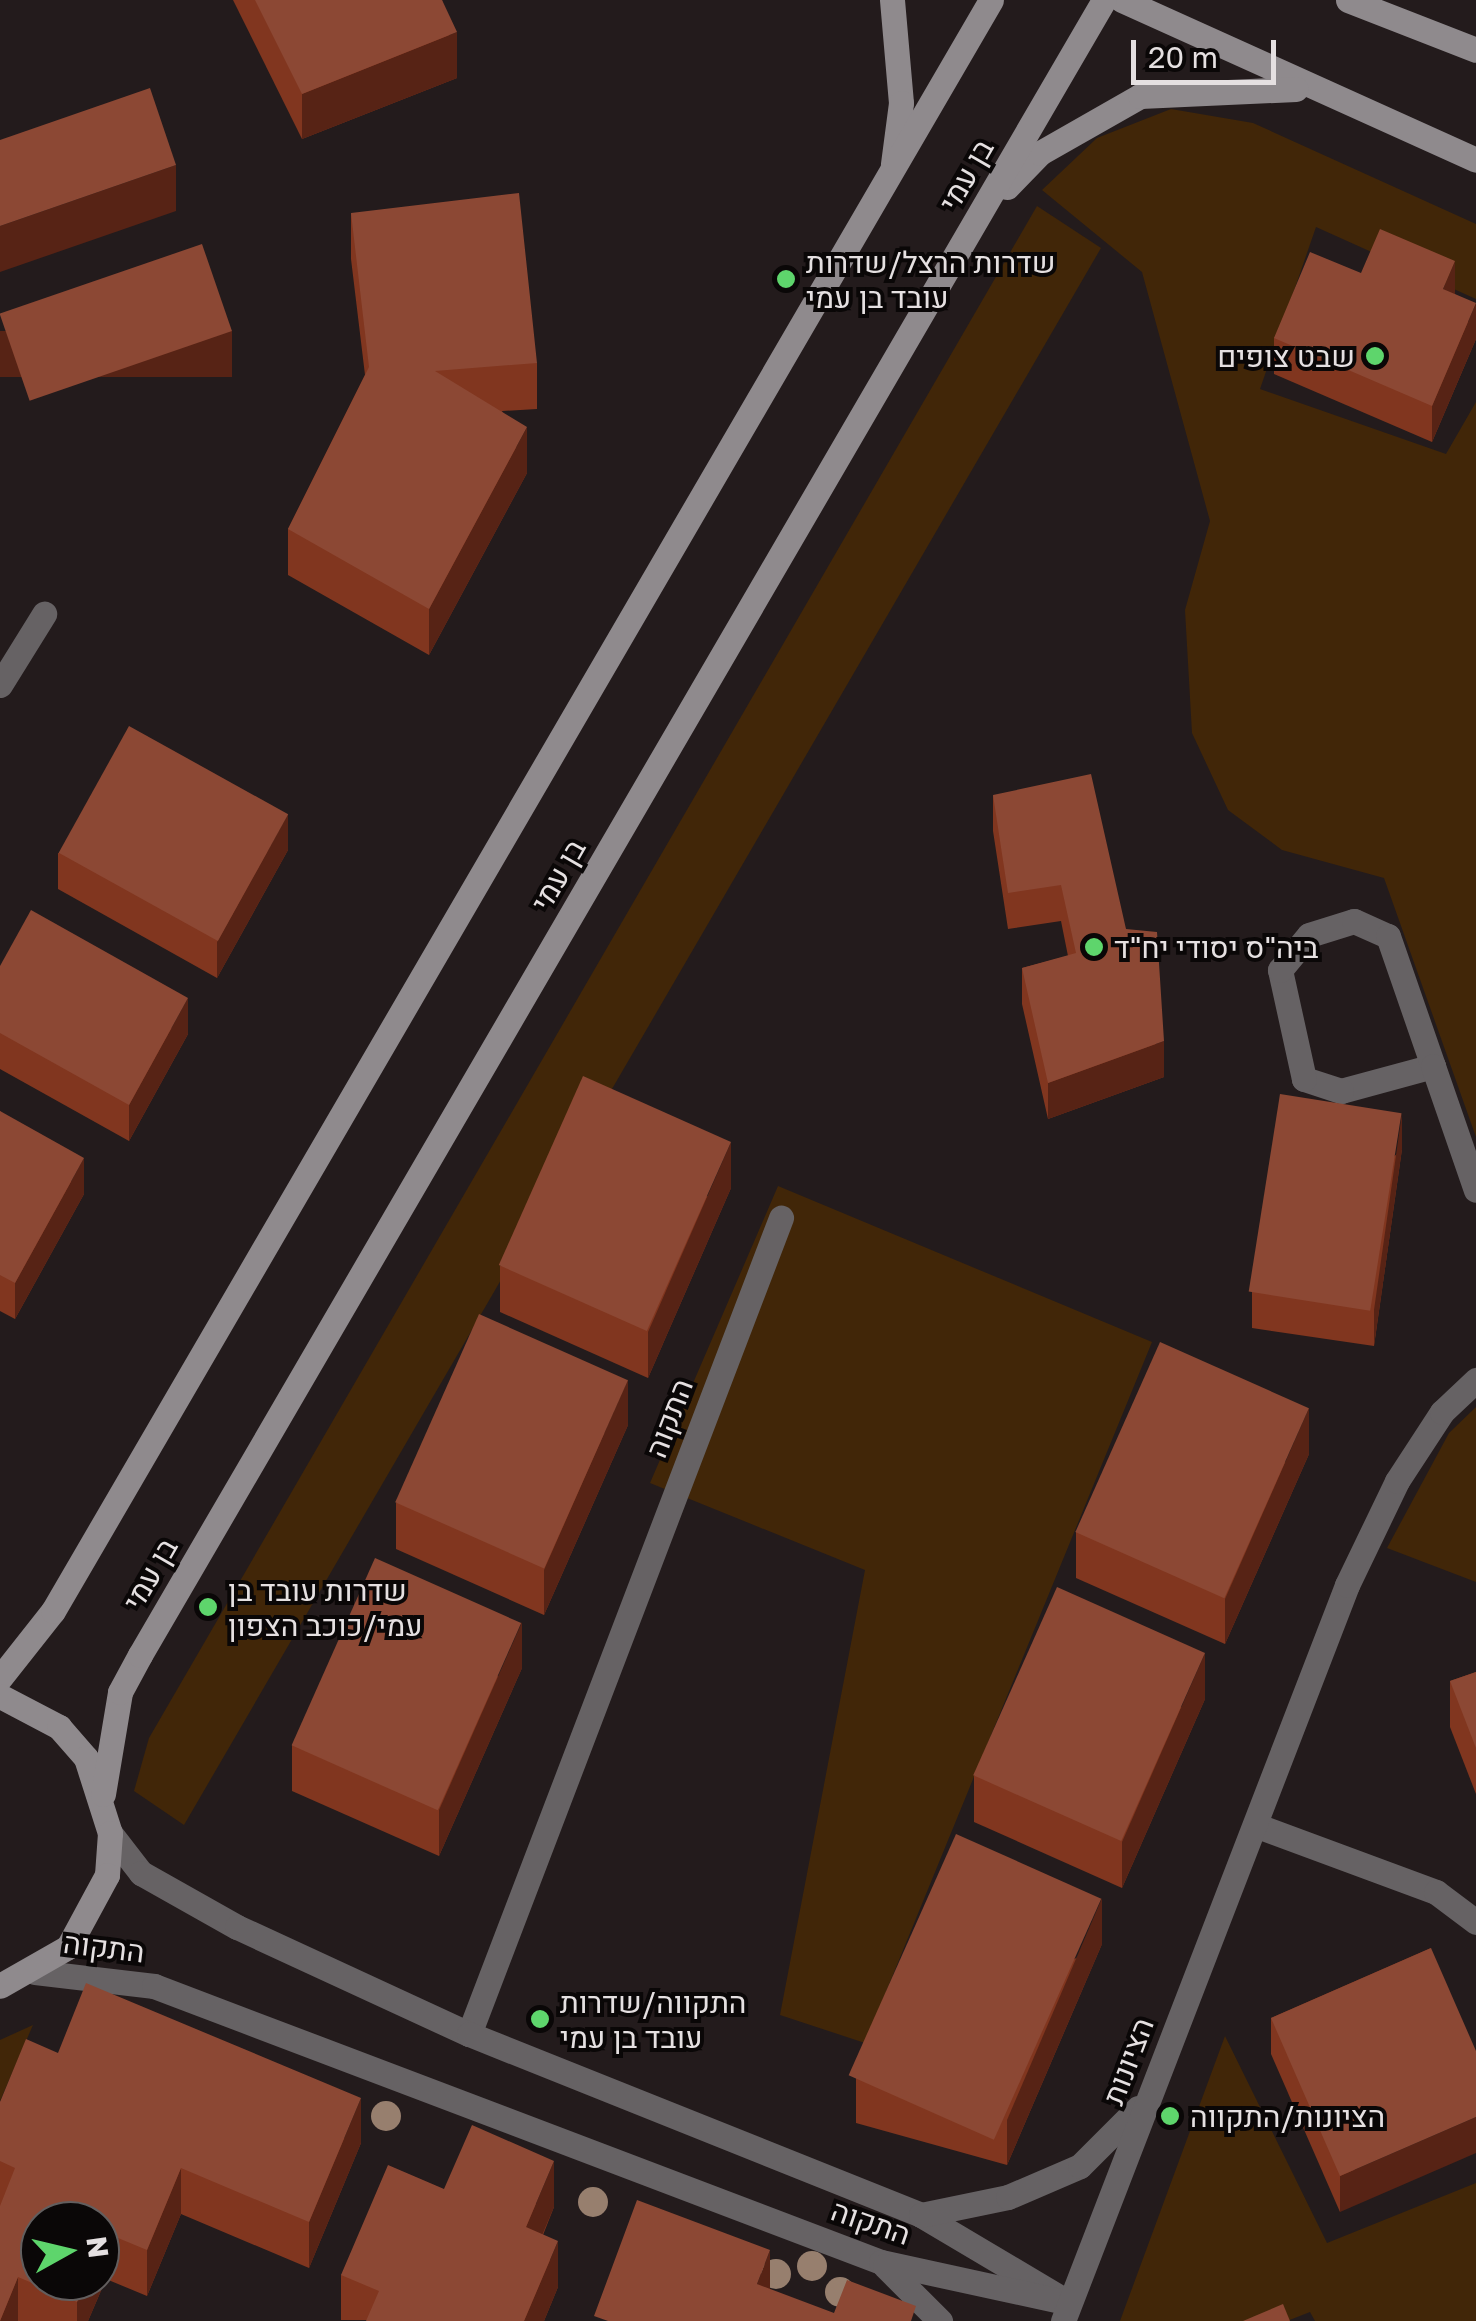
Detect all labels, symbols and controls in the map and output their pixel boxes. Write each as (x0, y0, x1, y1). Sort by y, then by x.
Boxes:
scale bar (1136, 20, 1281, 82)
text: 20 m (1148, 39, 1218, 75)
street label: בן עמי (931, 132, 1001, 218)
place label: שדרות הרצל/שדרות עובד בן עמי (806, 244, 1056, 314)
marker: שדרות הרצל/שדרות עובד בן עמי (775, 268, 797, 290)
place label: שבט צופים (1217, 338, 1355, 374)
marker: שבט צופים (1364, 345, 1386, 367)
street label: בן עמי (523, 832, 593, 918)
place label: ביה"ס יסודי יח"ד (1114, 929, 1319, 965)
marker: ביה"ס יסודי יח"ד (1083, 936, 1105, 958)
street label: התקוה (638, 1374, 700, 1462)
street label: בן עמי (115, 1531, 185, 1617)
place label: שדרות עובד בן עמי/כוכב הצפון (228, 1572, 423, 1642)
marker: שדרות עובד בן עמי/כוכב הצפון (197, 1596, 219, 1618)
street label: התקוה (61, 1924, 147, 1970)
place label: התקווה/שדרות עובד בן עמי (560, 1984, 747, 2054)
marker: התקווה/שדרות עובד בן עמי (529, 2008, 551, 2030)
street label: הציונות (1095, 2012, 1161, 2110)
place label: הציונות/התקווה (1190, 2098, 1385, 2134)
marker: הציונות/התקווה (1159, 2105, 1181, 2127)
street label: התקוה (827, 2192, 915, 2252)
north arrow (20, 2201, 120, 2301)
text: N (80, 2234, 116, 2260)

